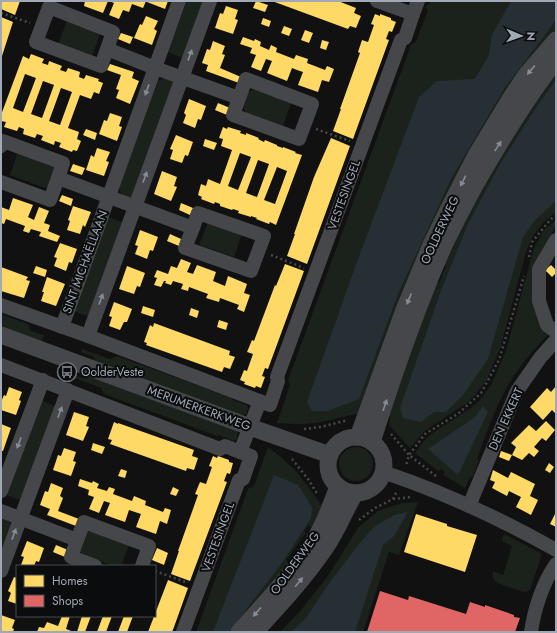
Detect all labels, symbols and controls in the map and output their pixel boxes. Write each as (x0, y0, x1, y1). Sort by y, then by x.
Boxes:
north arrow (501, 16, 541, 56)
text: N (523, 32, 539, 41)
one-way arrow (187, 49, 193, 61)
one-way arrow (526, 65, 535, 75)
one-way arrow (143, 85, 149, 97)
one-way arrow (495, 140, 502, 152)
street label: VESTESINGEL (323, 157, 365, 233)
one-way arrow (142, 171, 148, 183)
one-way arrow (460, 175, 467, 187)
street label: OOLDERWEG (416, 193, 464, 267)
street label: SINT MICHAËLLAAN (58, 208, 112, 316)
one-way arrow (98, 293, 104, 305)
one-way arrow (406, 293, 412, 304)
bus stop icon: OolderVeste (56, 361, 78, 383)
place label: OolderVeste (81, 363, 144, 381)
street label: MERUMERKERKWEG (145, 381, 253, 435)
street label: DEN EKKERT (484, 384, 528, 453)
one-way arrow (382, 399, 388, 411)
one-way arrow (57, 406, 63, 418)
one-way arrow (16, 437, 22, 449)
street label: VESTESINGEL (197, 499, 239, 575)
one-way arrow (12, 528, 18, 540)
street label: OOLDERWEG (266, 528, 324, 598)
legend (16, 565, 156, 617)
text: Homes (52, 572, 88, 590)
one-way arrow (295, 576, 304, 587)
text: Shops (52, 592, 83, 610)
one-way arrow (252, 607, 261, 617)

